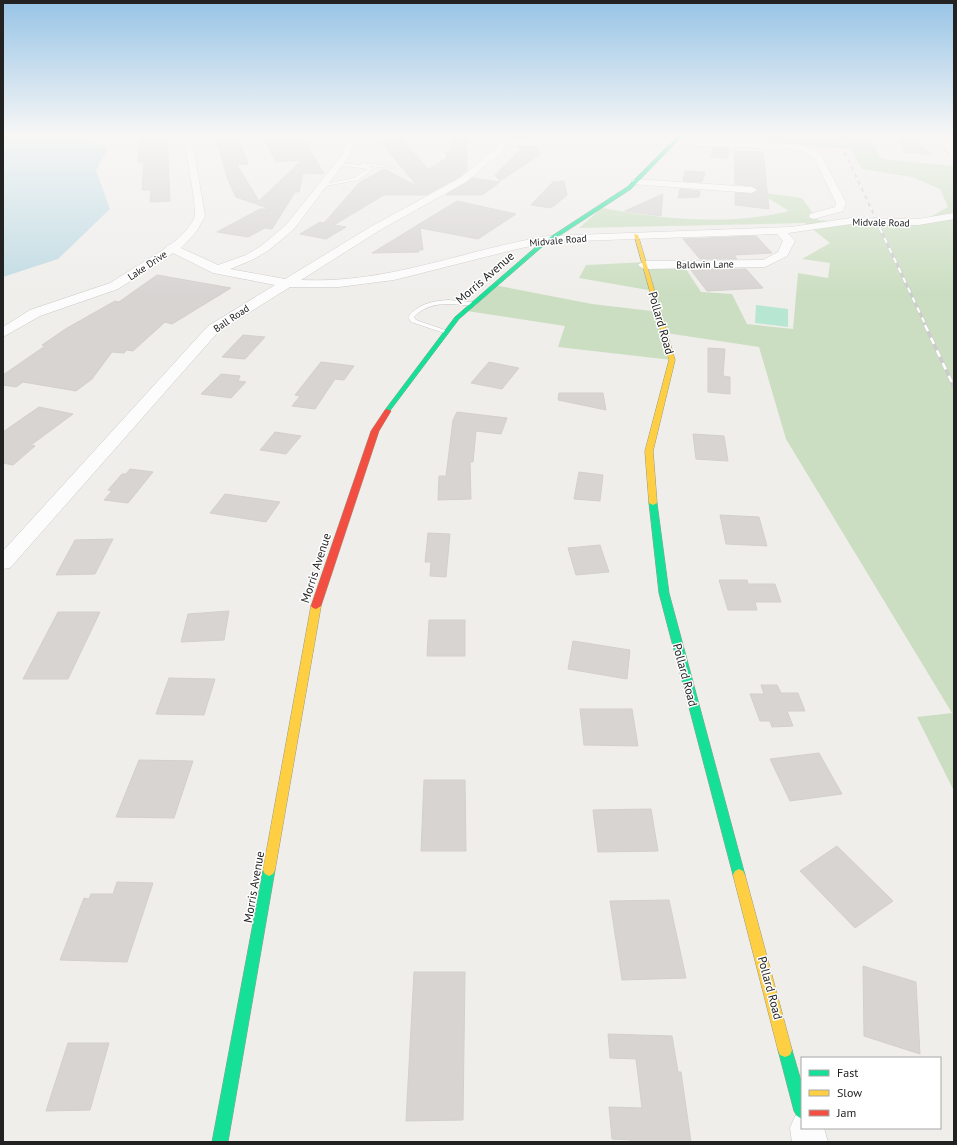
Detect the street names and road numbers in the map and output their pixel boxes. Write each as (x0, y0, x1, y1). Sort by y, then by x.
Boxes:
street label: Midvale Road (852, 215, 910, 230)
street label: Midvale Road (529, 232, 587, 249)
street label: Lake Drive (125, 248, 169, 283)
street label: Morris Avenue (452, 248, 517, 307)
street label: Baldwin Lane (676, 257, 734, 272)
street label: Pollard Road (645, 290, 678, 356)
street label: Ball Road (211, 302, 252, 335)
street label: Morris Avenue (297, 531, 334, 605)
street label: Pollard Road (670, 642, 701, 708)
street label: Morris Avenue (240, 850, 267, 924)
street label: Pollard Road (755, 955, 786, 1021)

